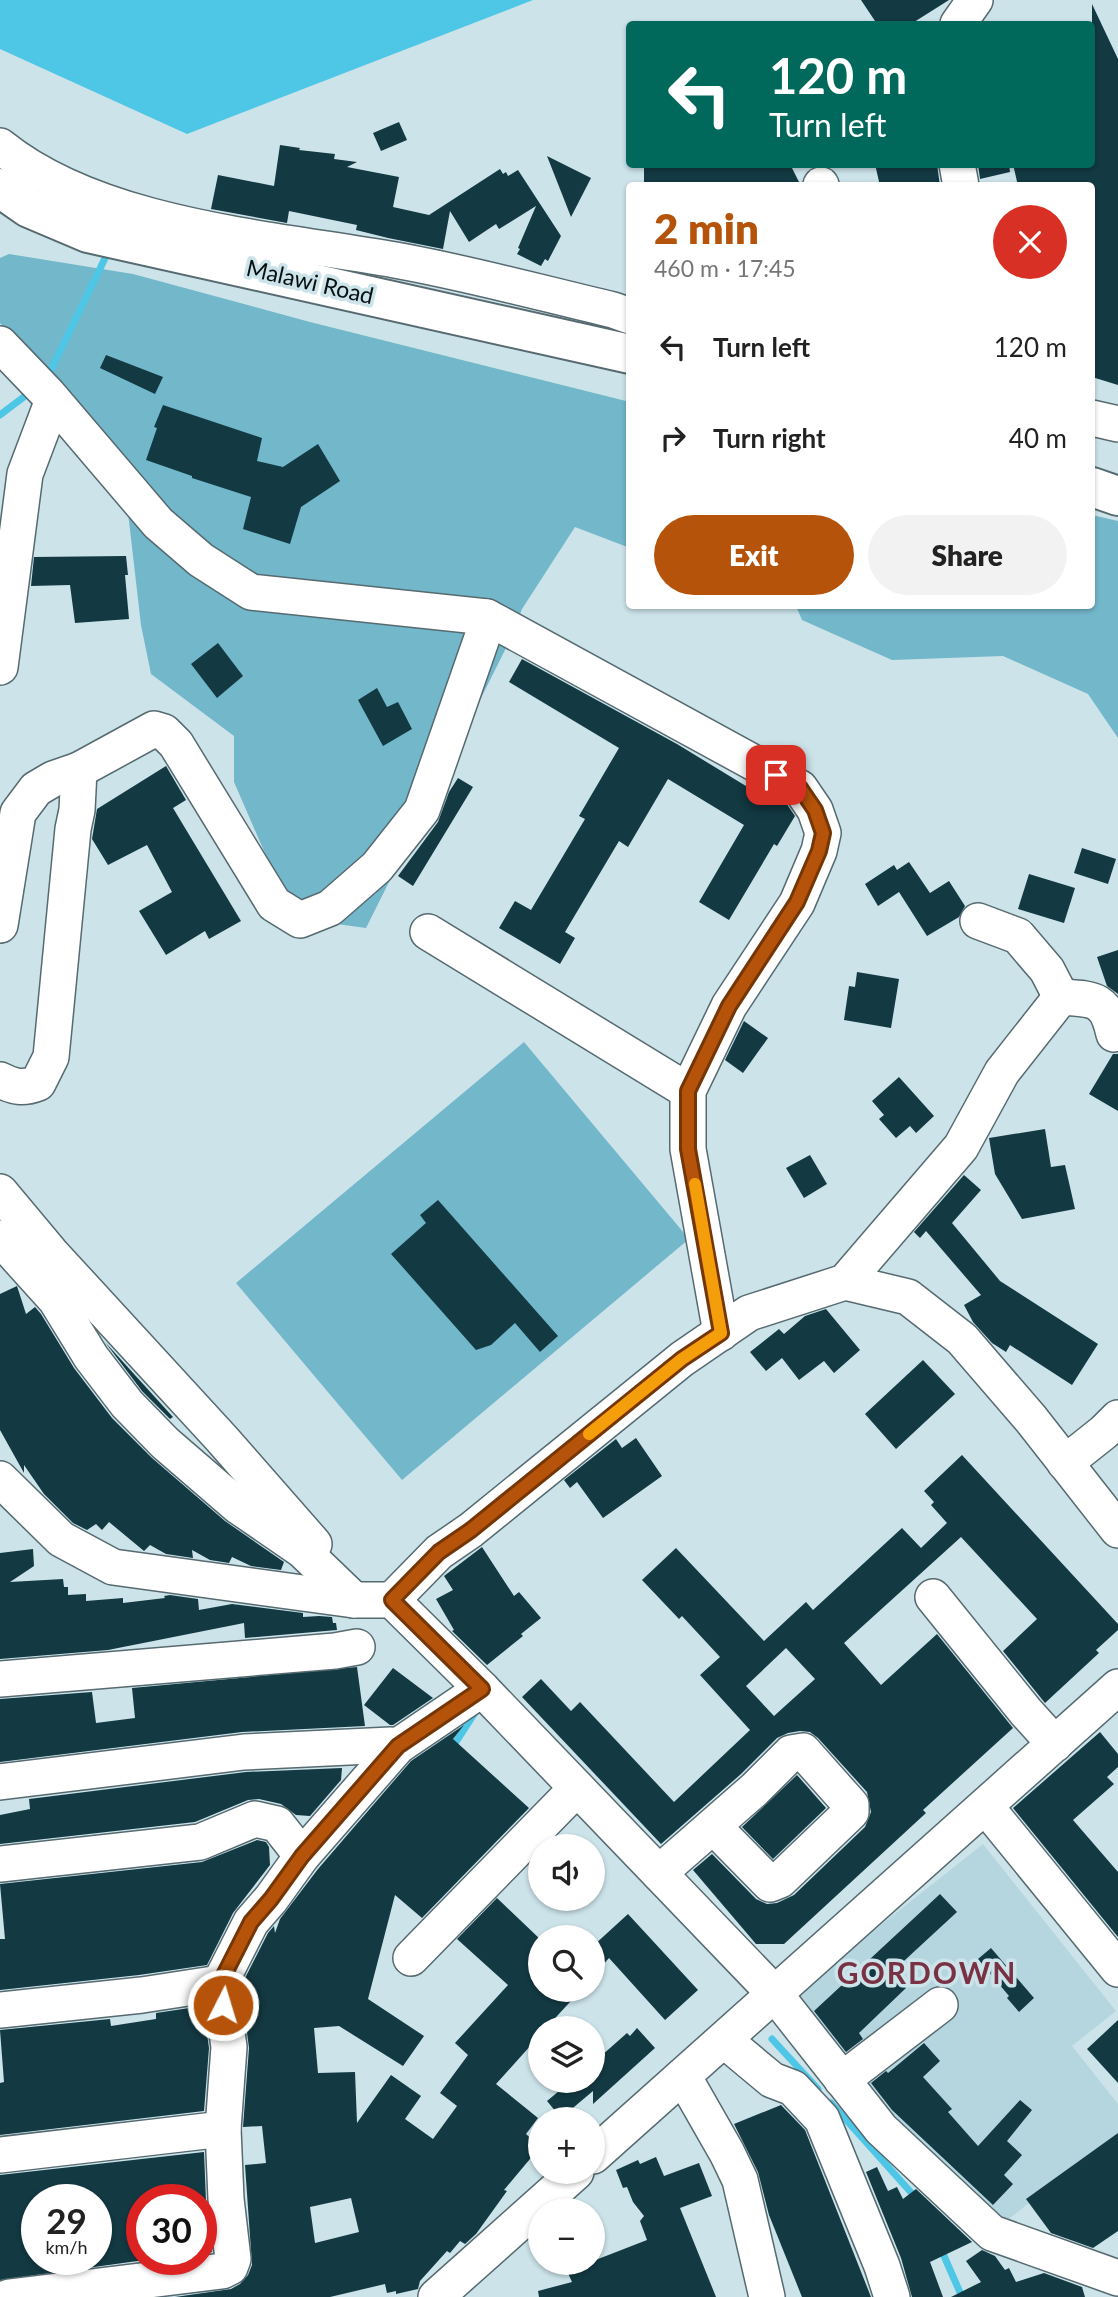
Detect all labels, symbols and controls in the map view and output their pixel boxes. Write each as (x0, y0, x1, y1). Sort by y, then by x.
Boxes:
text: 120 m (769, 46, 907, 104)
icon: left (654, 49, 745, 140)
text: Turn left (769, 105, 886, 144)
text: 2 min (654, 203, 759, 253)
button: close (993, 205, 1067, 279)
street label: Malawi Road (244, 253, 377, 309)
text: 460 m · 17:45 (654, 254, 796, 282)
icon: left (654, 328, 692, 366)
text: Turn left (713, 331, 810, 363)
text: 120 m (994, 331, 1067, 363)
icon: right (654, 419, 692, 457)
text: Turn right (713, 422, 826, 454)
text: 40 m (1009, 422, 1067, 454)
button: Exit (654, 515, 854, 595)
button: Share (868, 515, 1067, 595)
pin (746, 745, 806, 805)
icon: arrive (757, 756, 795, 794)
map controls (528, 1834, 605, 2275)
button: sound (528, 1834, 605, 1911)
button: search (528, 1925, 605, 2002)
district label: GORDOWN (837, 1954, 1017, 1990)
position arrow (186, 1968, 260, 2042)
button: layers (528, 2016, 605, 2093)
button: + (528, 2107, 605, 2184)
speed limit sign: 30 (126, 2184, 217, 2275)
button: − (528, 2198, 605, 2275)
text: 29 (46, 2199, 87, 2241)
text: km/h (45, 2236, 88, 2258)

